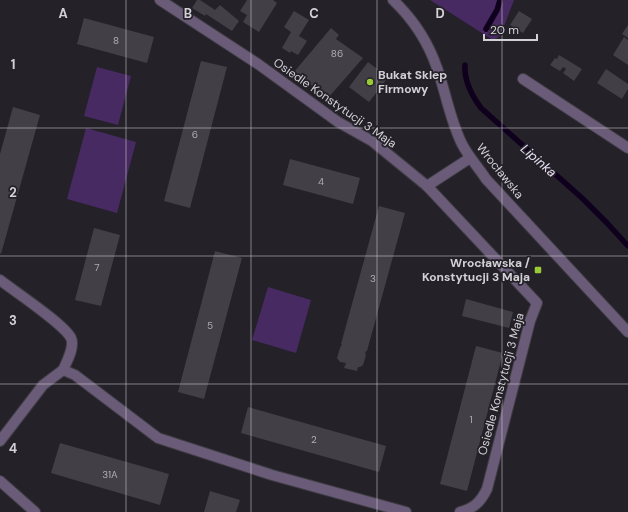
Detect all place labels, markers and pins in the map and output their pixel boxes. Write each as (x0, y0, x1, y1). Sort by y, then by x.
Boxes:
place label: Bukat Sklep Firmowy (378, 67, 447, 97)
marker: Bukat Sklep Firmowy (365, 77, 375, 87)
place label: Wrocławska / Konstytucji 3 Maja (422, 255, 530, 285)
marker: Wrocławska / Konstytucji 3 Maja (533, 265, 543, 275)

